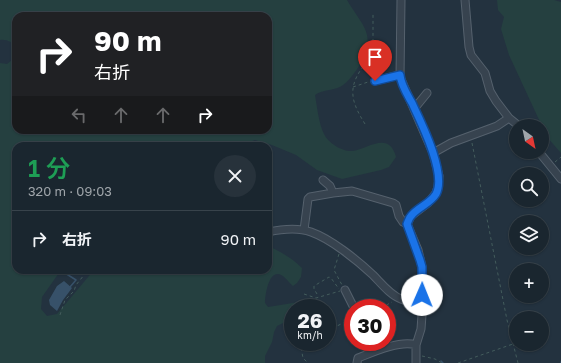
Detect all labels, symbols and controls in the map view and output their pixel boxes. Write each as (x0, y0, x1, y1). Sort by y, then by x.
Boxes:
text: 90 m (94, 24, 161, 57)
icon: right (28, 28, 80, 80)
pin (358, 40, 392, 81)
icon: arrive (364, 46, 386, 68)
text: 右折 (94, 61, 130, 83)
icon: left (68, 104, 90, 126)
icon: ahead (110, 104, 132, 126)
icon: ahead (152, 104, 174, 126)
icon: right (194, 104, 216, 126)
north arrow (509, 119, 549, 159)
map controls (509, 119, 549, 351)
text: 1 分 (28, 153, 70, 182)
button: close (214, 155, 256, 197)
button: search (509, 167, 549, 207)
text: 320 m · 09:03 (28, 183, 112, 199)
button: layers (509, 215, 549, 255)
icon: right (28, 228, 50, 250)
text: 右折 (62, 230, 92, 248)
text: 90 m (221, 230, 256, 248)
button: + (509, 263, 549, 303)
position arrow (401, 274, 443, 316)
speed limit sign: 30 (344, 299, 396, 351)
text: 26 (298, 308, 322, 332)
button: − (509, 311, 549, 351)
text: km/h (297, 329, 323, 341)

